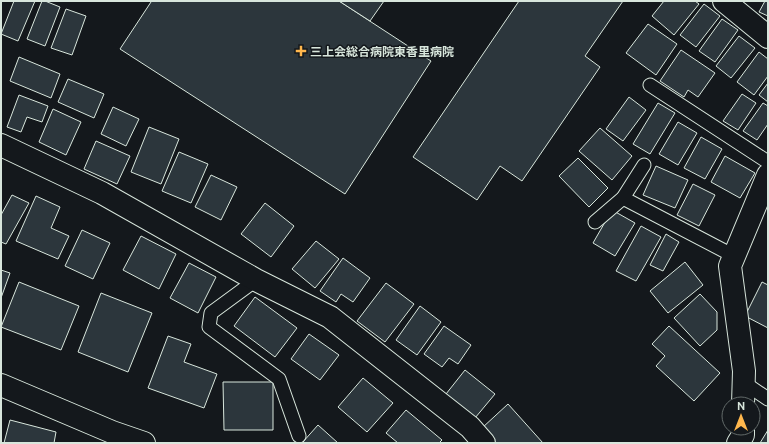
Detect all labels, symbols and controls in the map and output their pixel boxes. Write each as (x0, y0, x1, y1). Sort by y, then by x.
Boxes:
marker: 三上会総合病院東香里病院 (295, 45, 307, 57)
place label: 三上会総合病院東香里病院 (310, 45, 454, 58)
north arrow (721, 396, 761, 436)
text: N (737, 400, 745, 412)

